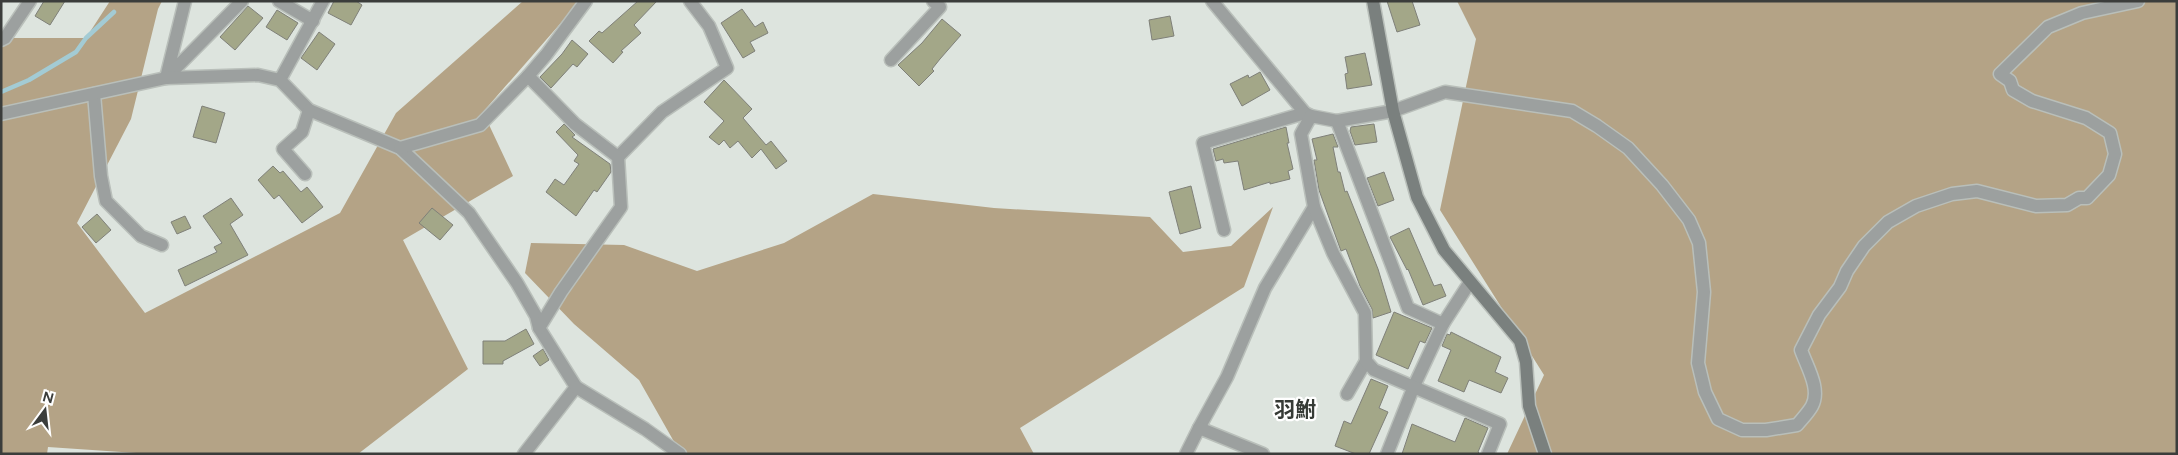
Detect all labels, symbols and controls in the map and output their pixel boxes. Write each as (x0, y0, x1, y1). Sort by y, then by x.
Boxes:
north arrow (20, 385, 70, 435)
text: N (41, 388, 56, 408)
district label: 羽鮒 (1274, 397, 1316, 422)

